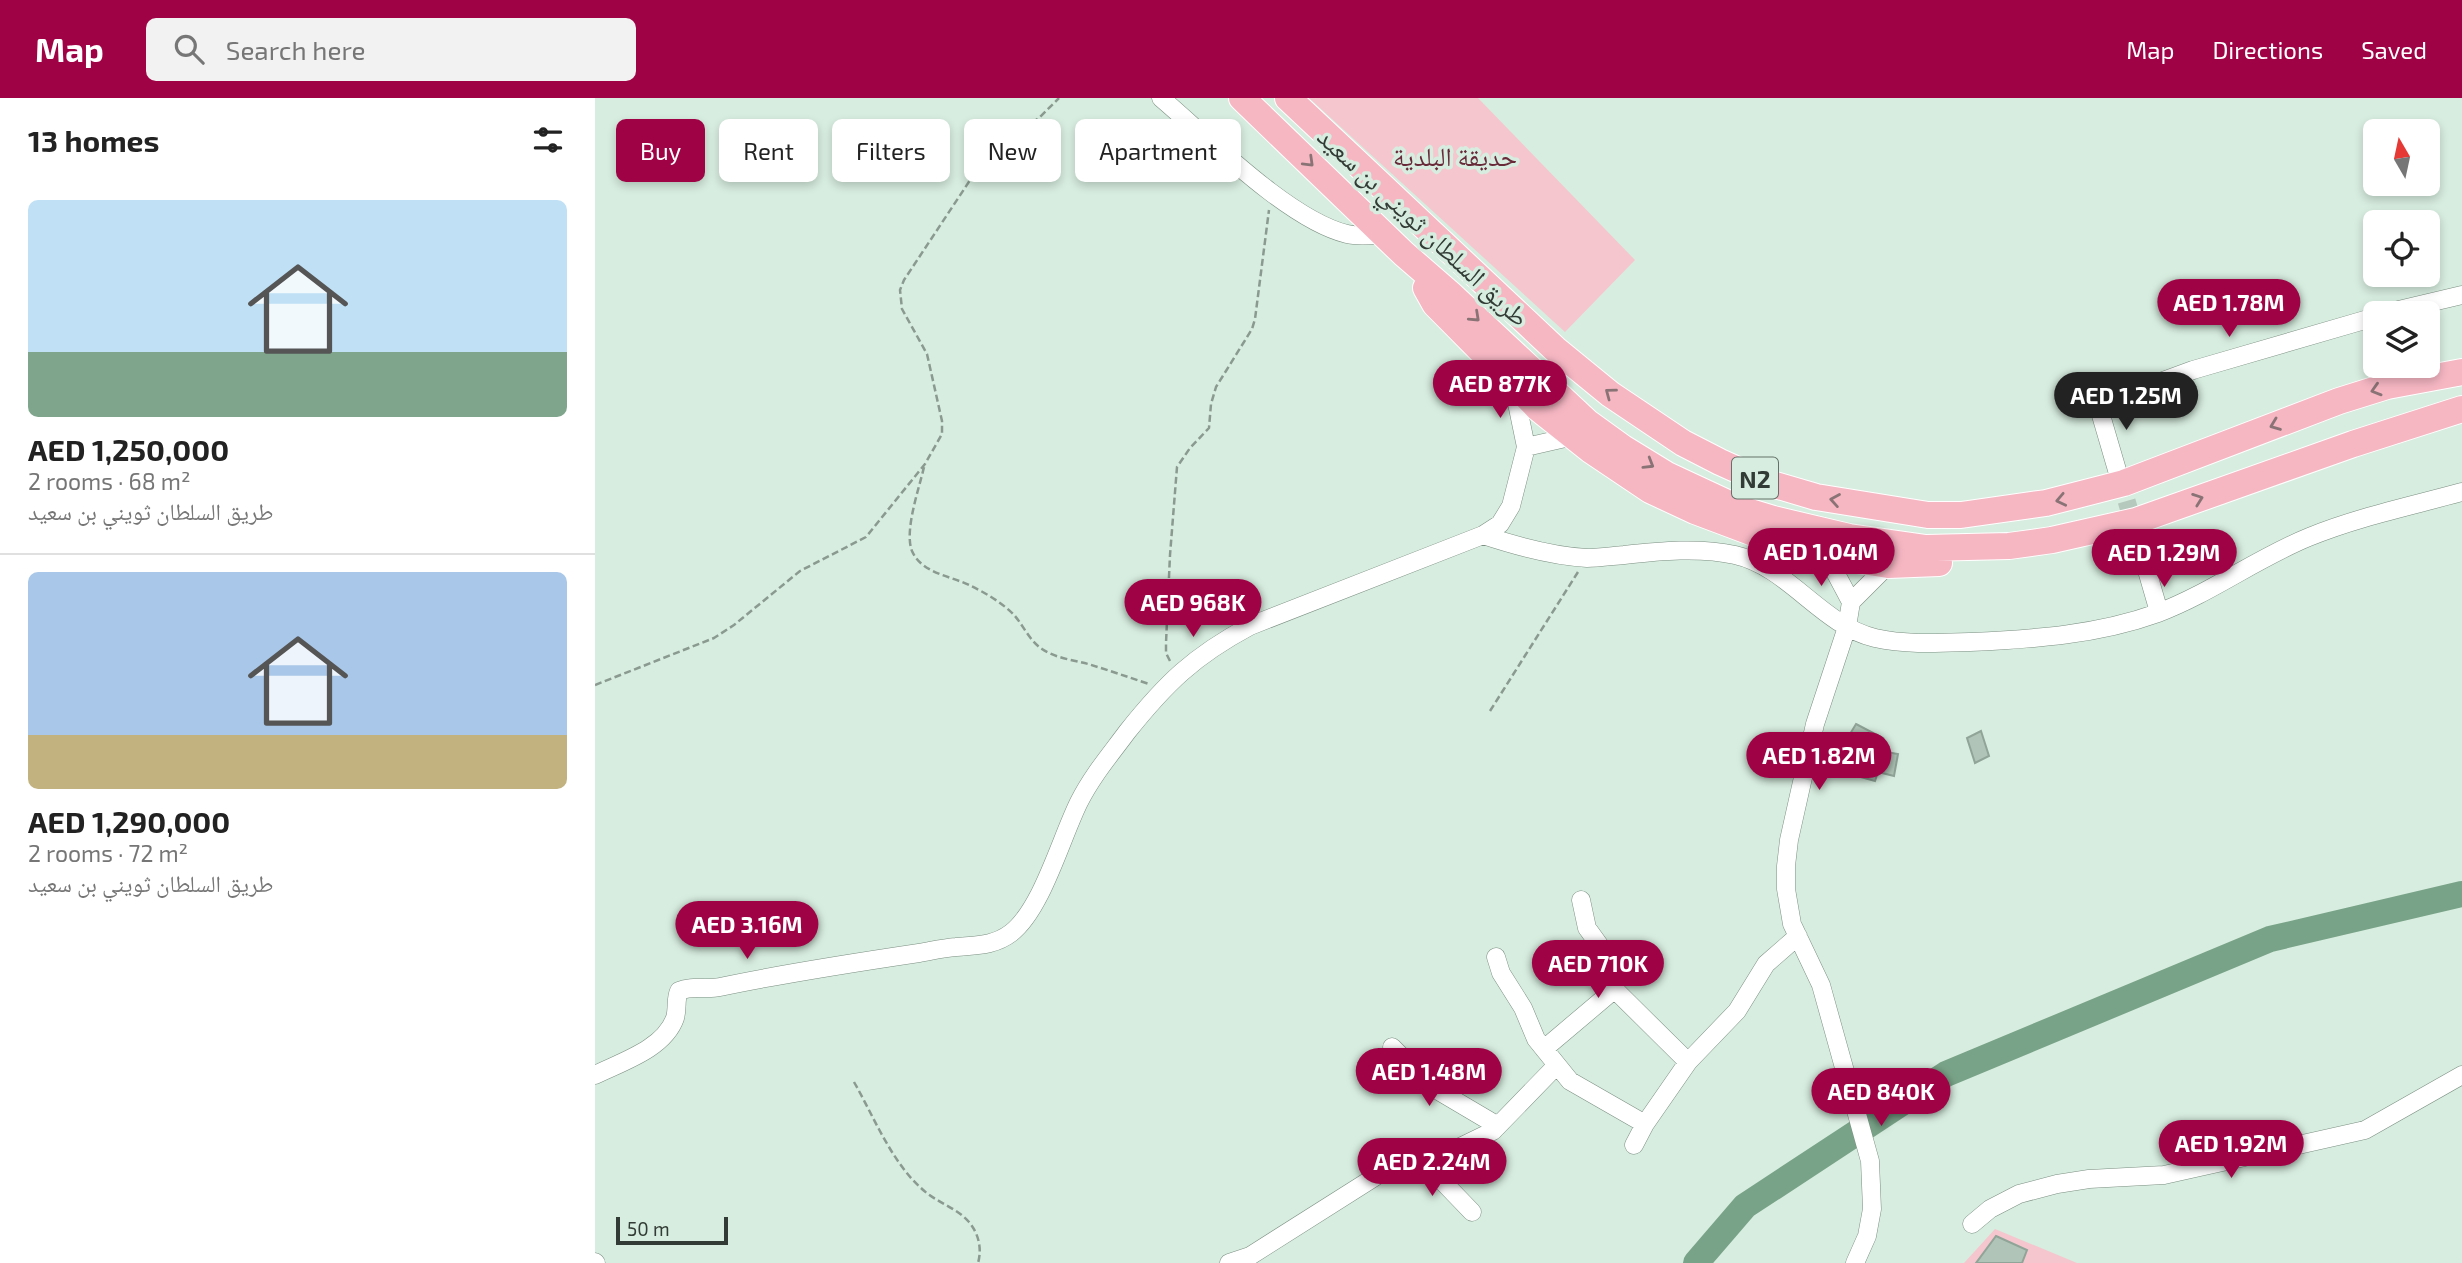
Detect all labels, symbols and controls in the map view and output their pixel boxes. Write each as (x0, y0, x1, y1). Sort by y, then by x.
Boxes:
search box (146, 18, 636, 81)
text: Map (35, 29, 104, 69)
icon: search (170, 30, 208, 68)
text: Search here (226, 34, 365, 65)
text: Map (2126, 35, 2174, 64)
text: Directions (2212, 35, 2323, 64)
text: Saved (2361, 35, 2427, 64)
chip: Buy (616, 119, 705, 182)
chip: Rent (719, 119, 818, 182)
chip: Filters (832, 119, 950, 182)
chip: New (964, 119, 1061, 182)
chip: Apartment (1075, 119, 1241, 182)
north arrow (2363, 119, 2439, 196)
map controls (2363, 119, 2440, 378)
street label: طريق السلطان ثويني بن سعيد (1308, 120, 1536, 337)
icon: filters (529, 121, 567, 159)
text: 13 homes (28, 122, 159, 158)
park label: حديقة البلدية (1393, 140, 1517, 171)
one-way arrow (1301, 153, 1314, 166)
button: locate (2363, 210, 2440, 287)
icon: home (235, 246, 361, 372)
pin: AED 1.78M (2149, 280, 2309, 339)
text: AED 1.78M (2173, 288, 2285, 316)
button: layers (2363, 301, 2440, 378)
one-way arrow (1467, 309, 1480, 322)
pin: AED 877K (1428, 360, 1572, 420)
text: AED 877K (1449, 369, 1551, 397)
pin: AED 1.25M (2046, 372, 2206, 432)
text: AED 1.25M (2070, 381, 2182, 409)
one-way arrow (2370, 381, 2382, 396)
one-way arrow (1605, 389, 1618, 402)
one-way arrow (2269, 417, 2282, 431)
text: AED 1,250,000 (28, 431, 229, 467)
one-way arrow (1641, 455, 1654, 468)
road number: N2 (1732, 458, 1778, 498)
text: 2 rooms · 68 m² (28, 467, 191, 495)
one-way arrow (2055, 492, 2067, 507)
one-way arrow (1829, 493, 1841, 508)
one-way arrow (2191, 493, 2203, 507)
text: طريق السلطان ثويني بن سعيد (28, 497, 273, 525)
pin: AED 1.04M (1741, 528, 1901, 588)
pin: AED 1.29M (2084, 530, 2244, 589)
text: AED 1.04M (1764, 537, 1878, 565)
text: AED 1.29M (2108, 538, 2220, 566)
pin: AED 968K (1121, 580, 1265, 639)
text: AED 968K (1140, 588, 1246, 616)
icon: home (235, 618, 361, 744)
pin: AED 1.82M (1739, 732, 1899, 792)
text: AED 1.82M (1762, 741, 1876, 769)
text: AED 1,290,000 (28, 803, 230, 839)
text: 2 rooms · 72 m² (28, 839, 188, 867)
text: طريق السلطان ثويني بن سعيد (28, 869, 273, 897)
pin: AED 3.16M (667, 902, 827, 961)
text: AED 3.16M (691, 910, 803, 938)
pin: AED 710K (1526, 940, 1670, 1000)
text: AED 710K (1548, 949, 1648, 977)
pin: AED 1.48M (1349, 1048, 1509, 1108)
text: AED 1.48M (1372, 1057, 1486, 1085)
pin: AED 840K (1809, 1068, 1953, 1128)
text: AED 840K (1827, 1077, 1935, 1105)
pin: AED 1.92M (2151, 1121, 2311, 1180)
text: AED 1.92M (2175, 1129, 2287, 1157)
pin: AED 2.24M (1352, 1138, 1512, 1198)
text: AED 2.24M (1373, 1147, 1491, 1175)
scale bar (616, 1214, 728, 1246)
text: 50 m (627, 1217, 670, 1240)

